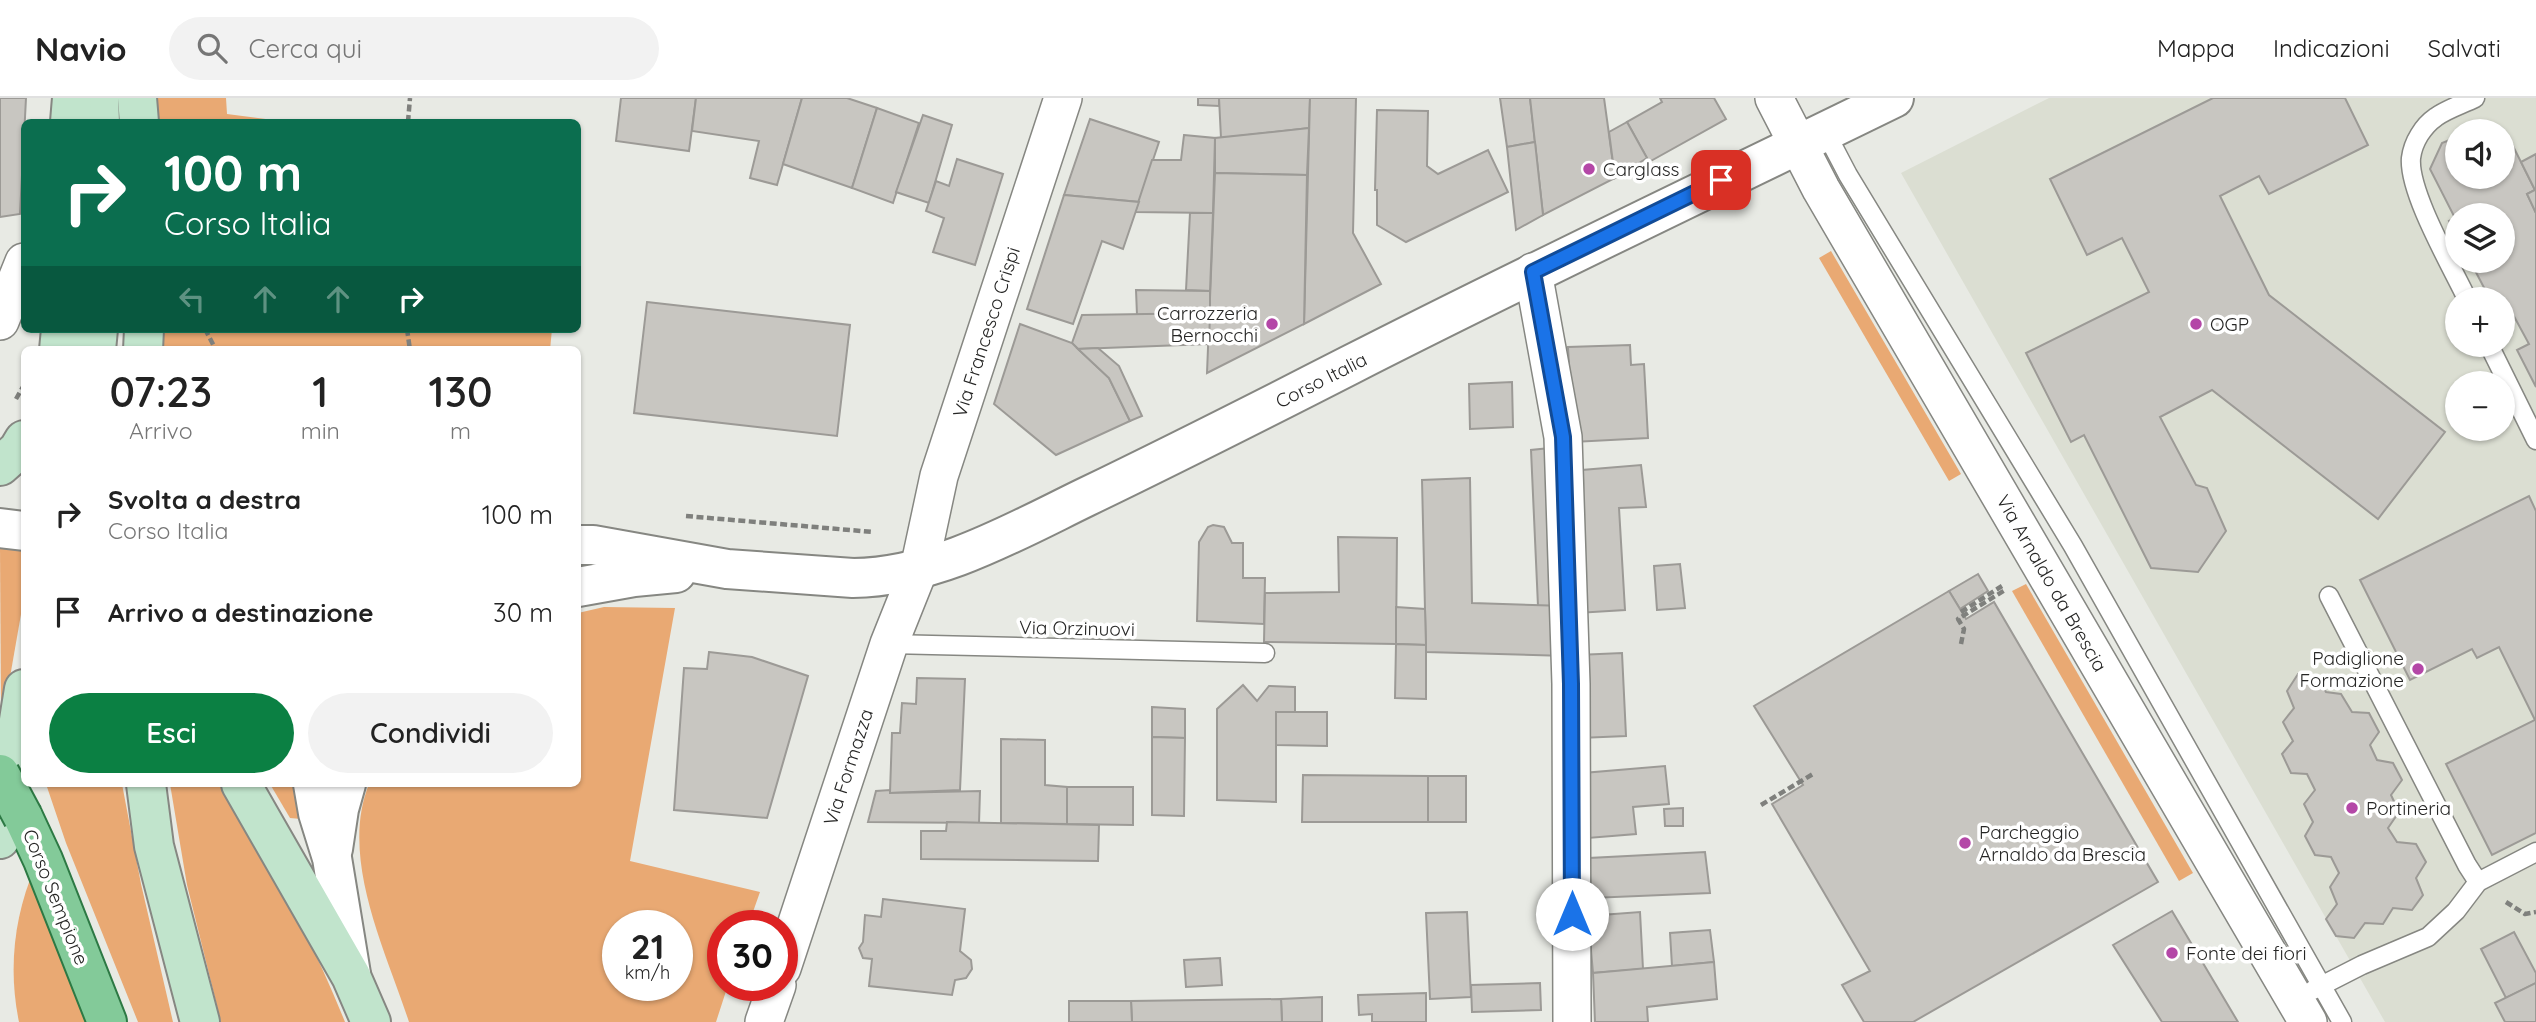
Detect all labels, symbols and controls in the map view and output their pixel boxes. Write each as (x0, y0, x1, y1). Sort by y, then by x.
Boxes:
search box (169, 17, 659, 80)
text: Navio (35, 28, 127, 69)
icon: search (193, 29, 231, 67)
text: Cerca qui (249, 32, 362, 65)
text: Mappa (2157, 33, 2235, 63)
text: Indicazioni (2273, 33, 2390, 63)
text: Salvati (2428, 33, 2501, 63)
map controls (2445, 119, 2515, 441)
button: sound (2445, 119, 2515, 189)
text: 100 m (164, 142, 302, 203)
icon: right (49, 147, 140, 238)
pin (1691, 150, 1751, 210)
place label: Carglass (1603, 157, 1680, 181)
marker: Carglass (1581, 161, 1597, 177)
icon: arrive (1702, 161, 1740, 199)
text: Corso Italia (164, 203, 331, 243)
button: layers (2445, 203, 2515, 273)
street label: Via Francesco Crispi (947, 244, 1025, 420)
icon: left (173, 280, 211, 318)
icon: ahead (246, 280, 284, 318)
icon: ahead (319, 280, 357, 318)
icon: right (392, 280, 430, 318)
button: + (2445, 287, 2515, 357)
place label: Carrozzeria Bernocchi (1157, 301, 1258, 347)
place label: OGP (2210, 312, 2249, 336)
marker: Carrozzeria Bernocchi (1264, 316, 1280, 332)
marker: OGP (2188, 316, 2204, 332)
street label: Corso Italia (1271, 347, 1371, 413)
text: 07:23 (110, 365, 212, 418)
text: 1 (312, 365, 328, 418)
text: 130 (428, 365, 492, 418)
button: − (2445, 371, 2515, 441)
text: Arrivo (129, 416, 193, 445)
text: min (301, 416, 340, 445)
text: m (450, 416, 471, 445)
text: Svolta a destra (108, 483, 301, 516)
street label: Via Arnaldo da Brescia (1992, 490, 2112, 676)
icon: right (49, 495, 87, 533)
text: 100 m (482, 498, 553, 531)
text: Corso Italia (108, 516, 228, 545)
icon: arrive (49, 593, 87, 631)
text: Arrivo a destinazione (108, 596, 374, 629)
text: 30 m (493, 596, 553, 629)
street label: Via Orzinuovi (1019, 615, 1135, 641)
place label: Padiglione Formazione (2300, 646, 2404, 692)
marker: Padiglione Formazione (2410, 661, 2426, 677)
button: Esci (49, 693, 294, 773)
button: Condividi (308, 693, 553, 773)
street label: Via Formazza (818, 706, 878, 828)
place label: Portineria (2366, 796, 2451, 820)
marker: Portineria (2344, 800, 2360, 816)
place label: Parcheggio Arnaldo da Brescia (1979, 820, 2146, 866)
street label: Corso Sempione (18, 826, 94, 968)
marker: Parcheggio Arnaldo da Brescia (1957, 835, 1973, 851)
position arrow (1535, 877, 1609, 951)
speed limit sign: 30 (707, 910, 798, 1001)
text: 21 (631, 924, 664, 968)
place label: Fonte dei fiori (2186, 941, 2306, 965)
marker: Fonte dei fiori (2164, 945, 2180, 961)
text: km/h (625, 961, 670, 984)

